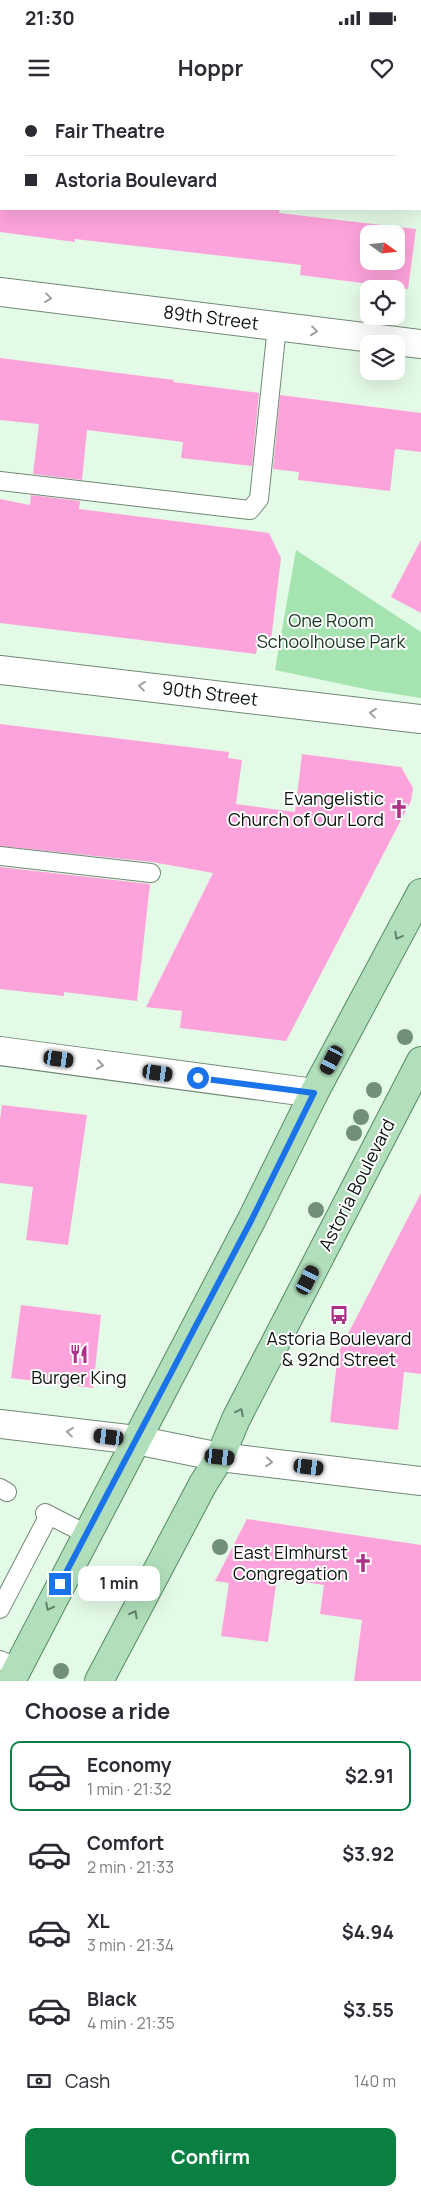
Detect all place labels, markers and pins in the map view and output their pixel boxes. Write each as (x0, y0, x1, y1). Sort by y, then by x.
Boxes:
place label: Evangelistic Church of Our Lord (228, 786, 384, 831)
church icon: Evangelistic Church of Our Lord (388, 798, 410, 820)
bus stop icon: Astoria Boulevard & 92nd Street (328, 1304, 350, 1326)
place label: Astoria Boulevard & 92nd Street (267, 1326, 411, 1371)
restaurant icon: Burger King (68, 1343, 90, 1365)
place label: Burger King (31, 1365, 127, 1389)
place label: East Elmhurst Congregation (233, 1540, 348, 1585)
church icon: East Elmhurst Congregation (352, 1552, 374, 1574)

